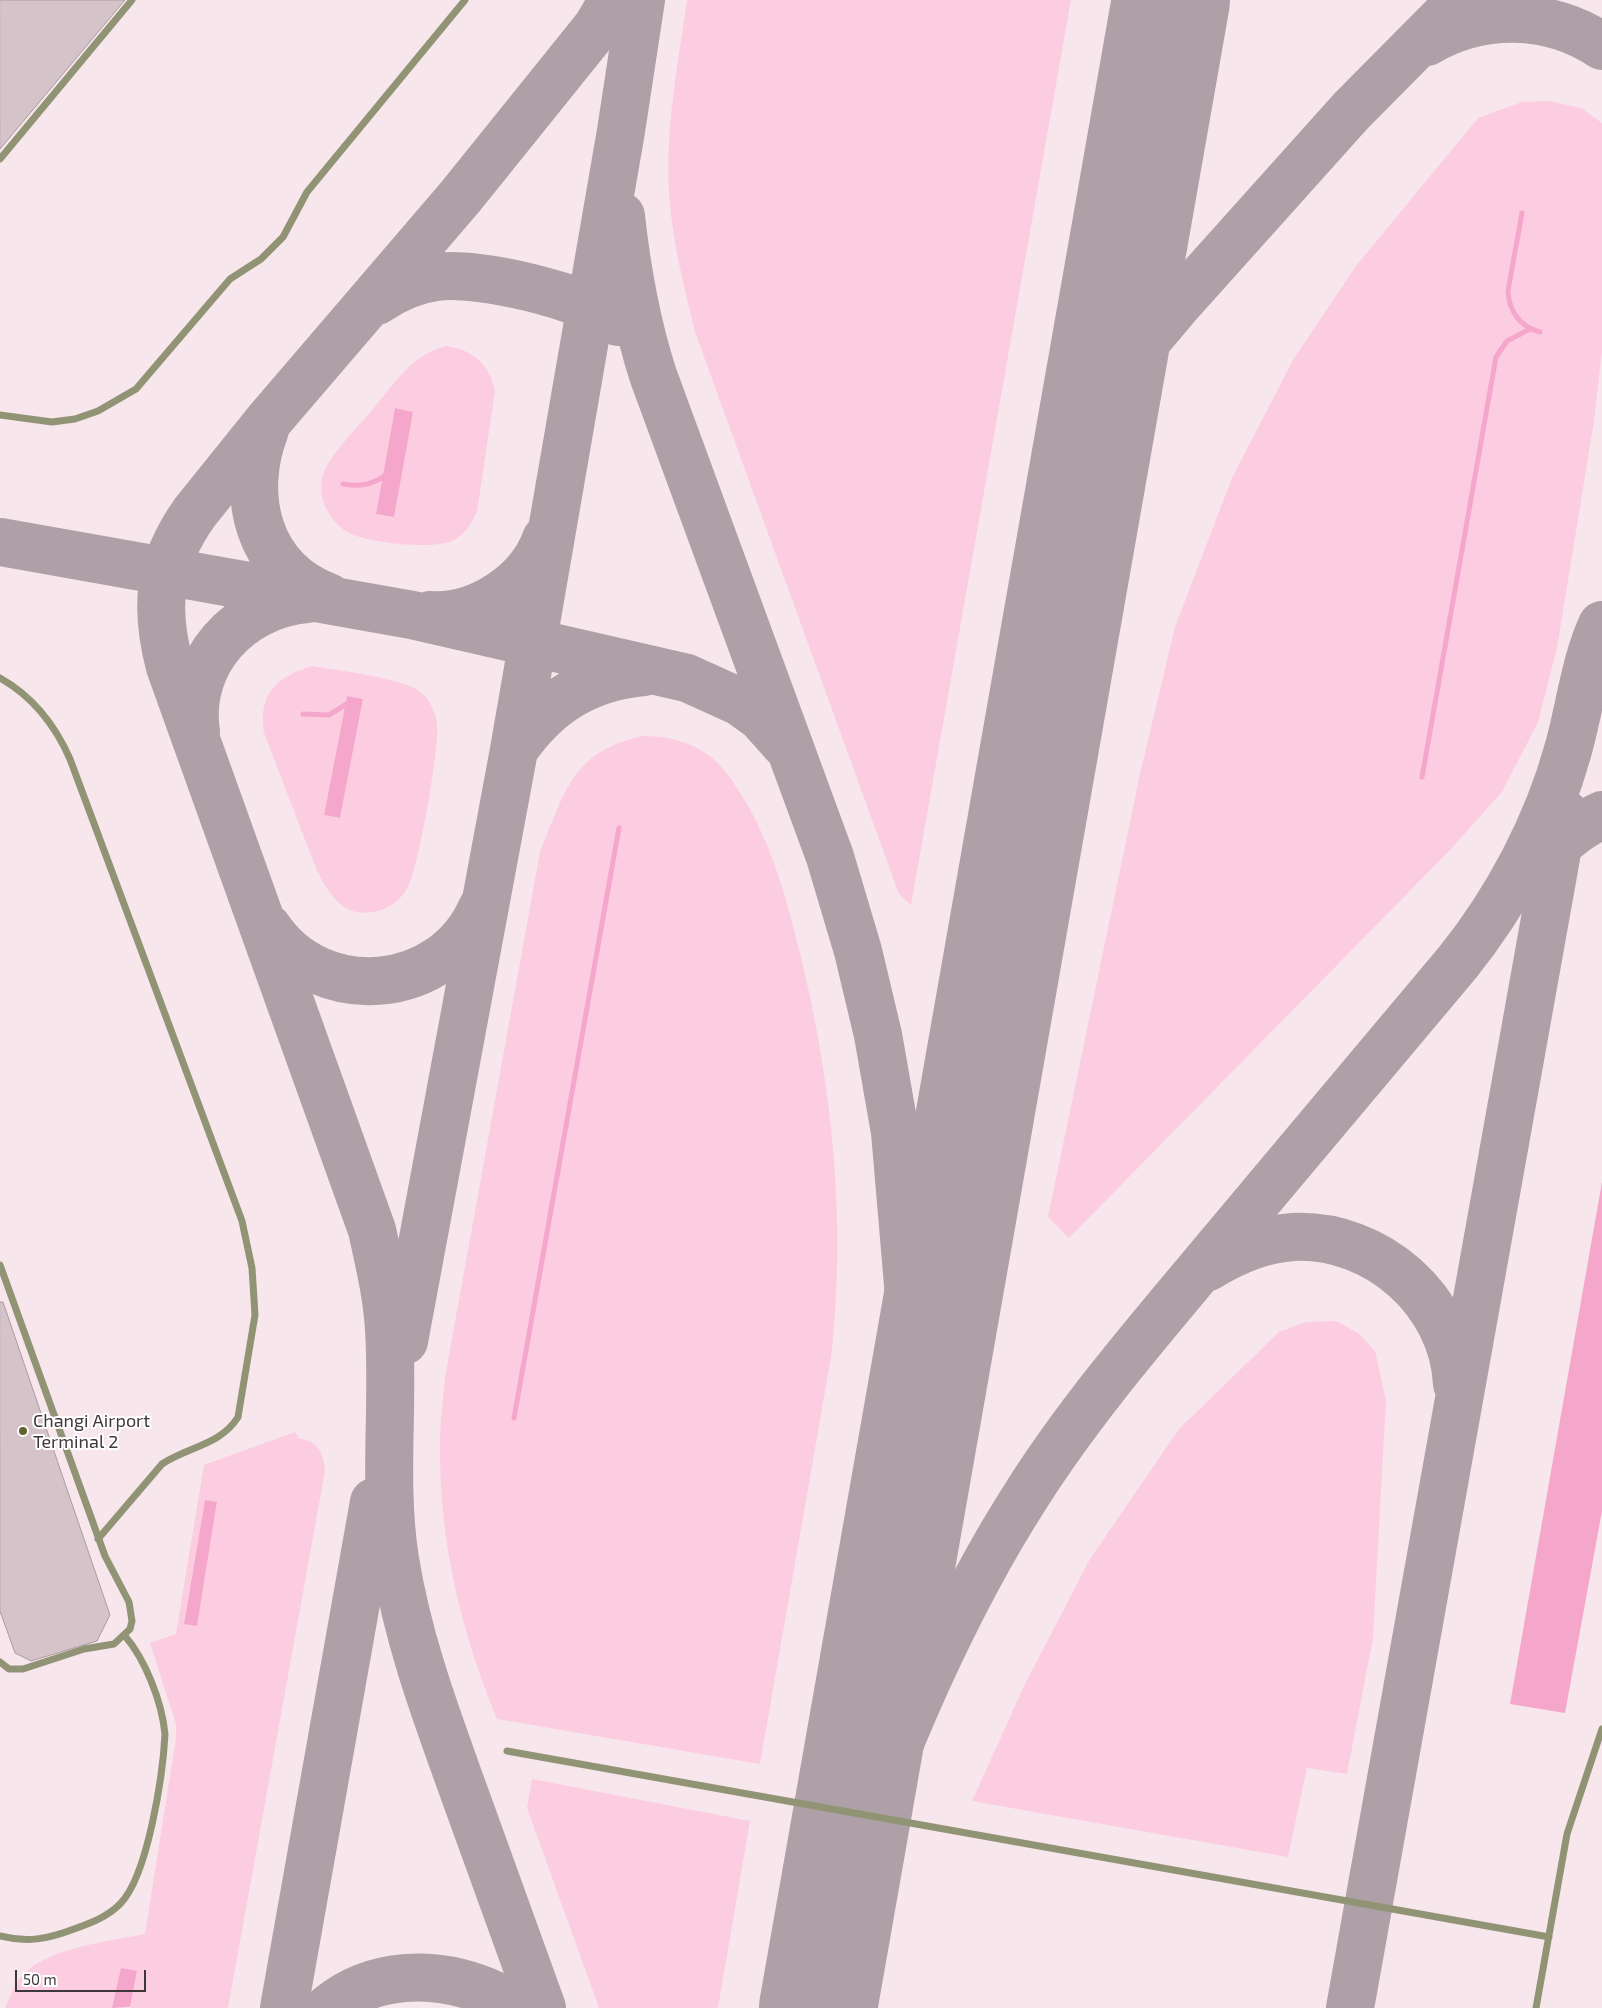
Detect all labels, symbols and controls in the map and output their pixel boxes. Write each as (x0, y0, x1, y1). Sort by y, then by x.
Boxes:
place label: Changi Airport Terminal 2 (33, 1410, 150, 1452)
marker: Changi Airport Terminal 2 (17, 1425, 29, 1437)
scale bar (18, 1960, 149, 1992)
text: 50 m (23, 1970, 57, 1988)

